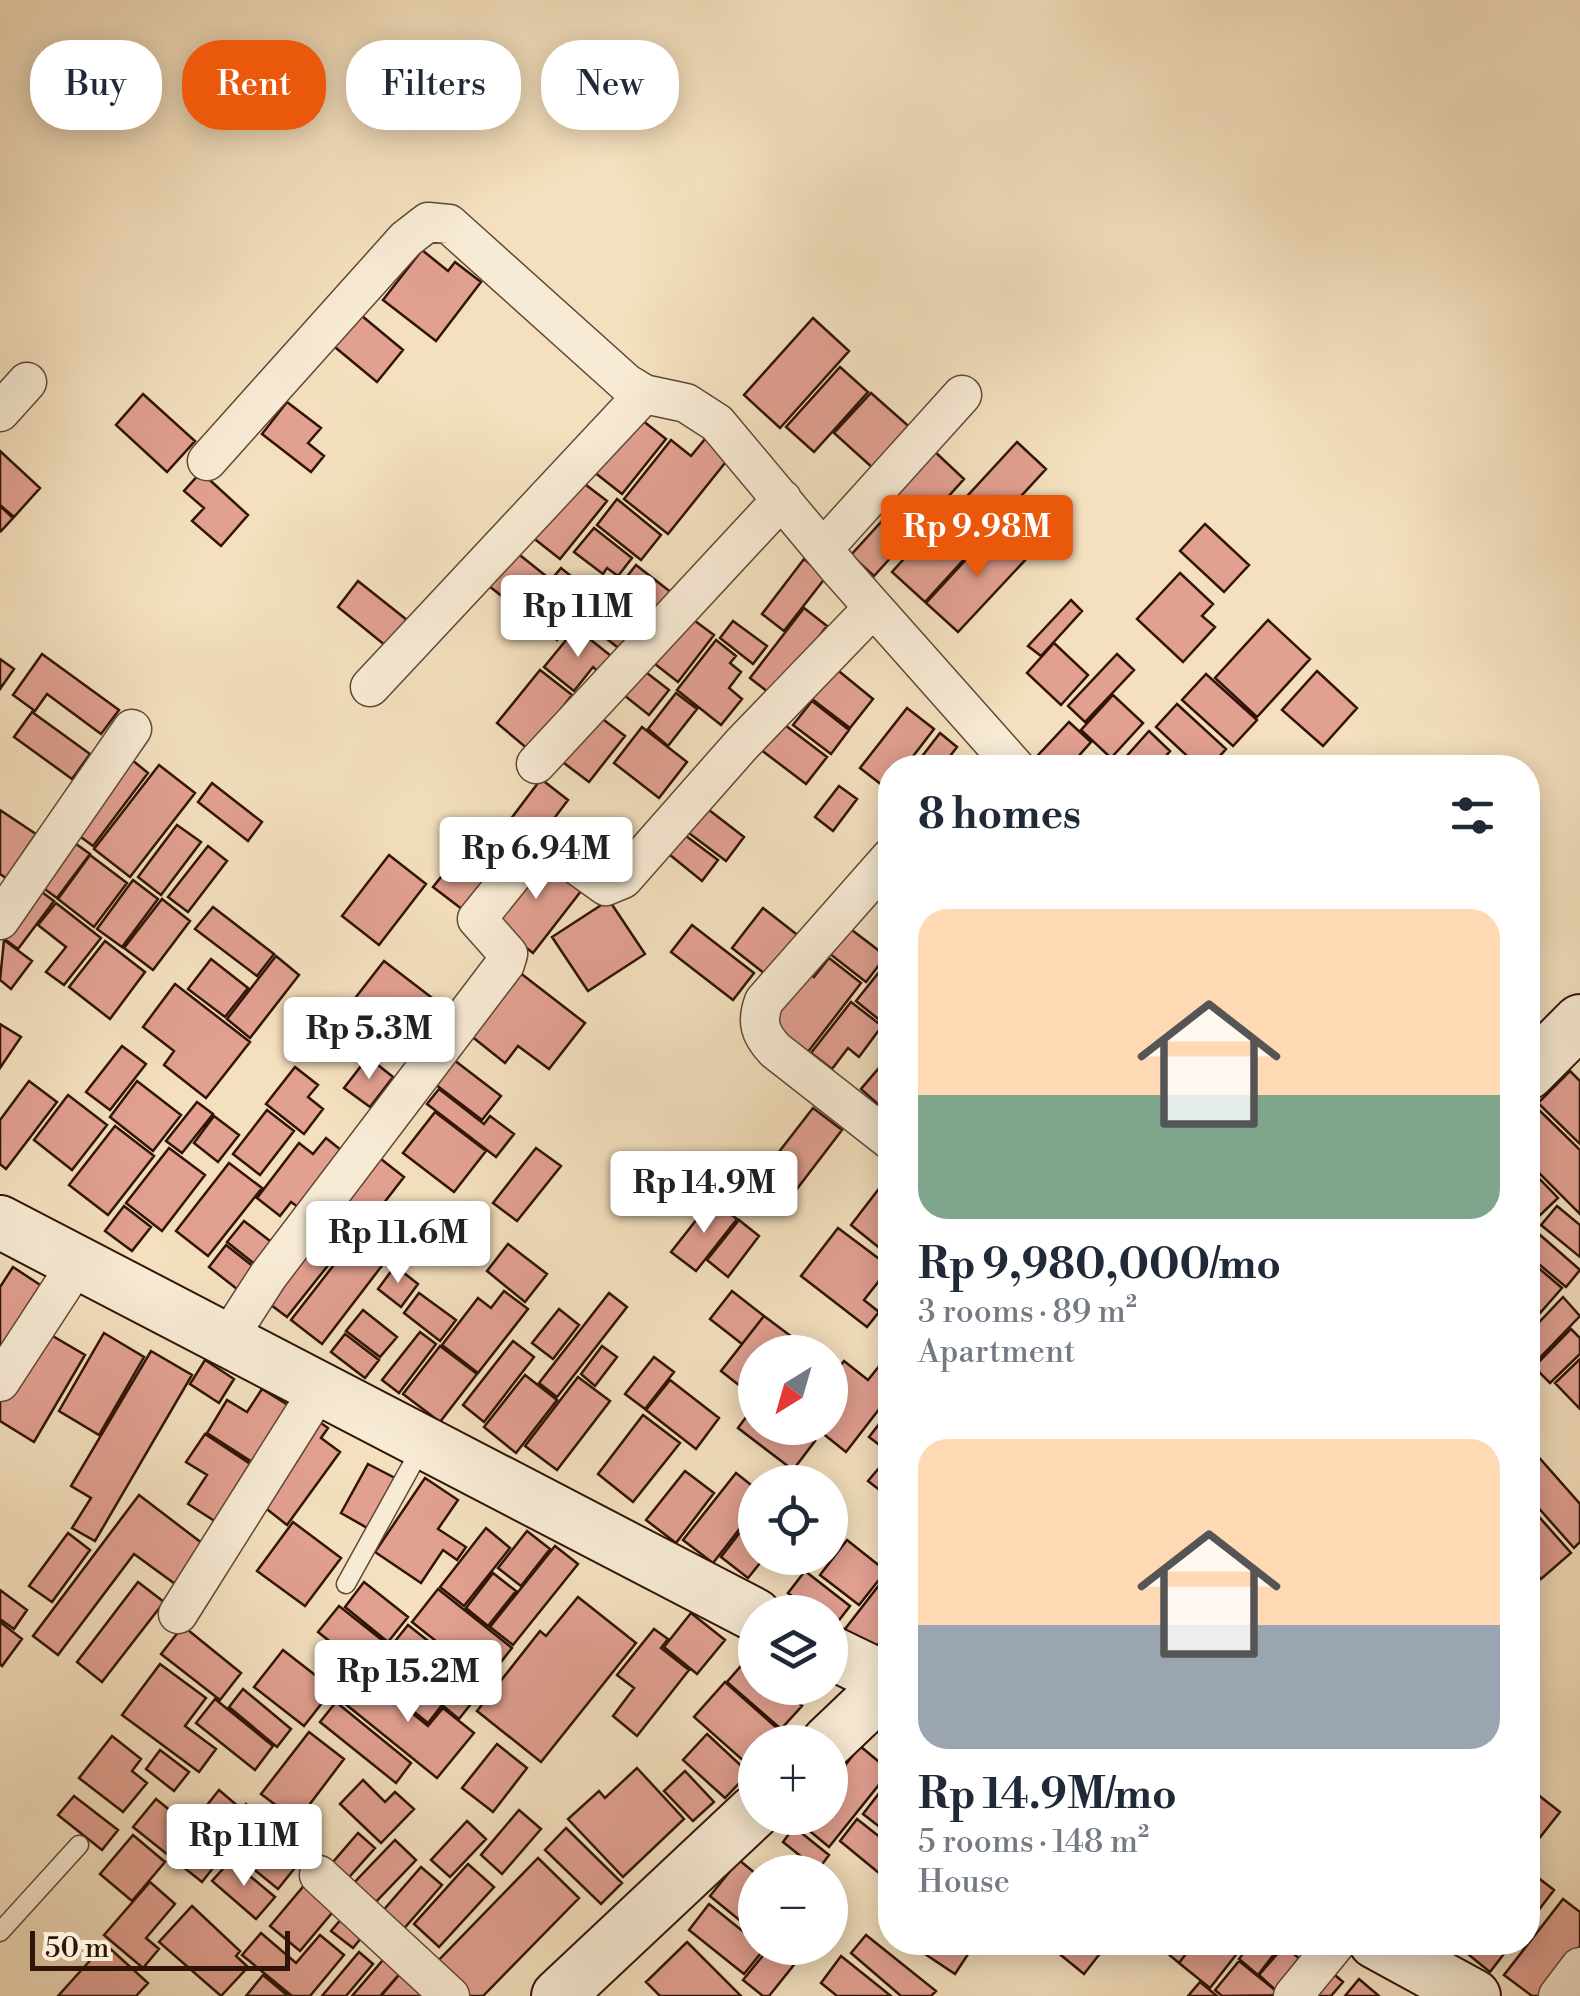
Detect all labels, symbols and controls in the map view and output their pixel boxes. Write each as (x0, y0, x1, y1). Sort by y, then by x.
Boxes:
chip: Buy (30, 40, 162, 130)
chip: Rent (182, 40, 326, 130)
chip: Filters (346, 40, 521, 130)
chip: New (541, 40, 679, 130)
pin: Rp 9.98M (874, 495, 1080, 580)
text: Rp 9.98M (903, 507, 1051, 547)
pin: Rp 11M (497, 575, 659, 660)
text: Rp 11M (523, 587, 633, 627)
icon: filters (1445, 788, 1500, 843)
text: 8 homes (918, 789, 1081, 842)
pin: Rp 6.94M (433, 817, 639, 902)
text: Rp 6.94M (462, 829, 610, 869)
icon: home (1119, 974, 1299, 1154)
pin: Rp 5.3M (277, 997, 461, 1082)
text: Rp 5.3M (306, 1009, 432, 1049)
pin: Rp 14.9M (601, 1151, 807, 1236)
text: Rp 14.9M (632, 1163, 776, 1203)
pin: Rp 11.6M (295, 1201, 501, 1286)
text: Rp 11.6M (328, 1213, 468, 1253)
text: Rp 9,980,000/mo (918, 1239, 1281, 1292)
text: 3 rooms · 89 m² (918, 1292, 1137, 1332)
text: Apartment (918, 1332, 1075, 1372)
north arrow (738, 1335, 848, 1445)
map controls (738, 1335, 848, 1965)
button: locate (738, 1465, 848, 1575)
icon: home (1119, 1504, 1299, 1684)
button: layers (738, 1595, 848, 1705)
pin: Rp 15.2M (305, 1640, 511, 1725)
text: Rp 15.2M (337, 1652, 479, 1692)
button: + (738, 1725, 848, 1835)
text: Rp 14.9M/mo (918, 1769, 1177, 1822)
pin: Rp 11M (163, 1804, 325, 1889)
text: Rp 11M (189, 1816, 299, 1856)
text: 5 rooms · 148 m² (918, 1822, 1149, 1862)
button: − (738, 1855, 848, 1965)
text: House (918, 1862, 1010, 1902)
scale bar (30, 1926, 290, 1970)
text: 50 m (45, 1931, 109, 1966)

